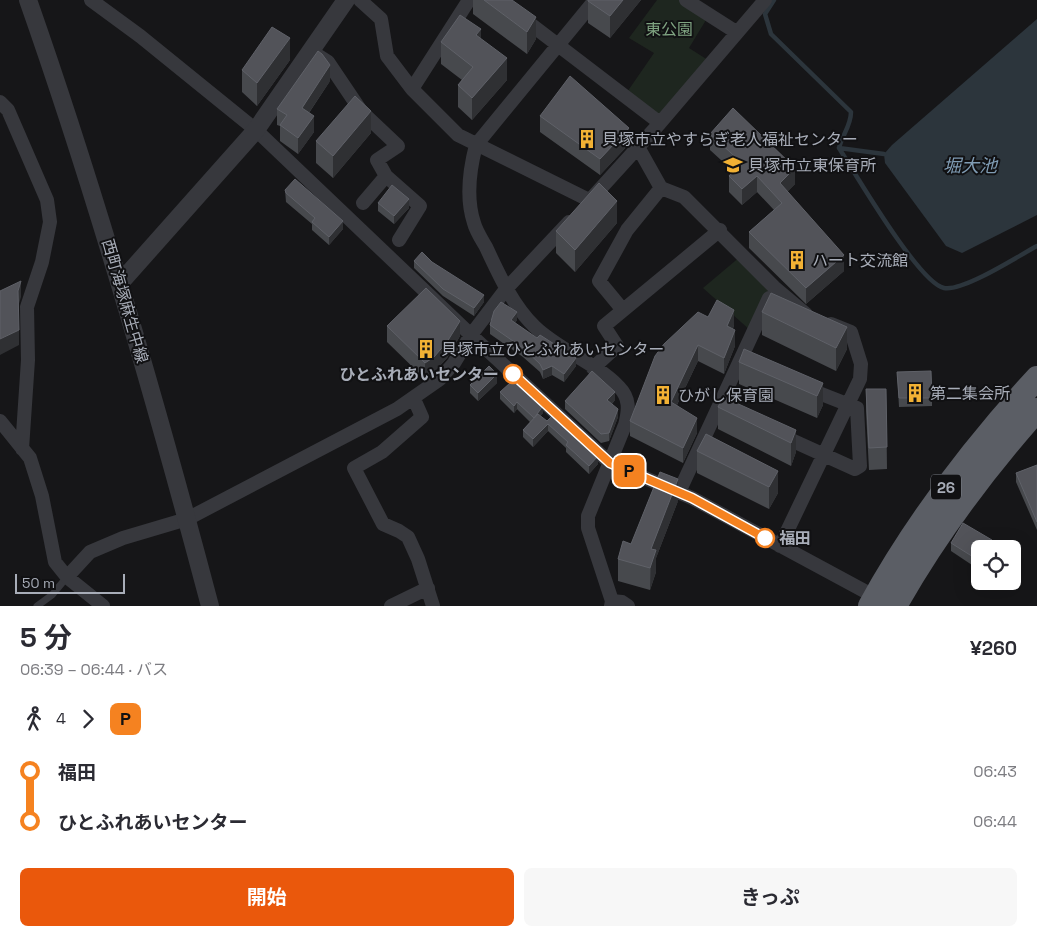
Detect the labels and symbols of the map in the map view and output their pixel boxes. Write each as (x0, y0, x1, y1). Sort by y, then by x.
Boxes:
park label: 東公園 (645, 19, 693, 40)
building icon: 貝塚市立やすらぎ老人福祉センター (576, 128, 598, 150)
place label: 貝塚市立やすらぎ老人福祉センター (602, 129, 858, 150)
school or university icon: 貝塚市立東保育所 (722, 154, 744, 176)
water label: 堀大池 (943, 154, 999, 177)
place label: 貝塚市立東保育所 (748, 155, 876, 176)
street label: 西町海塚麻生中線 (97, 237, 153, 365)
building icon: ハート交流館 (786, 249, 808, 271)
place label: ハート交流館 (812, 250, 908, 271)
building icon: 貝塚市立ひとふれあいセンター (415, 338, 437, 360)
place label: 貝塚市立ひとふれあいセンター (441, 339, 665, 360)
place label: ひとふれあいセンター (339, 364, 499, 385)
marker: ひとふれあいセンター (503, 364, 523, 384)
building icon: 第二集会所 (904, 382, 926, 404)
place label: 第二集会所 (930, 383, 1010, 404)
building icon: ひがし保育園 (652, 384, 674, 406)
place label: ひがし保育園 (678, 385, 774, 406)
line badge: P (613, 455, 645, 487)
road number: 26 (931, 474, 961, 500)
marker: 福田 (755, 528, 775, 548)
place label: 福田 (779, 528, 811, 549)
scale bar (15, 571, 125, 594)

